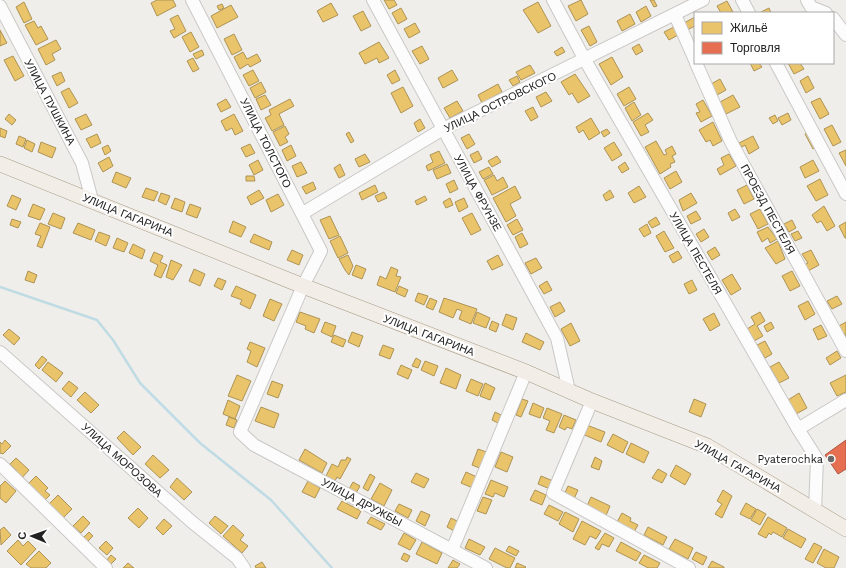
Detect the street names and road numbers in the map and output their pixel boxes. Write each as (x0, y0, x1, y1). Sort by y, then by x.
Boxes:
street label: УЛИЦА ПУШКИНА (21, 57, 78, 148)
street label: УЛИЦА ОСТРОВСКОГО (442, 69, 559, 135)
street label: УЛИЦА ТОЛСТОГО (237, 96, 294, 191)
street label: УЛИЦА ФРУНЗЕ (451, 153, 504, 234)
street label: ПРОЕЗД ПЕСТЕЛЯ (738, 162, 798, 256)
street label: УЛИЦА ГАГАРИНА (81, 191, 176, 240)
street label: УЛИЦА ПЕСТЕЛЯ (667, 210, 724, 297)
street label: УЛИЦА ГАГАРИНА (381, 312, 477, 359)
street label: УЛИЦА МОРОЗОВА (79, 421, 165, 500)
street label: УЛИЦА ГАГАРИНА (692, 437, 784, 496)
street label: УЛИЦА ДРУЖБЫ (319, 476, 404, 529)

